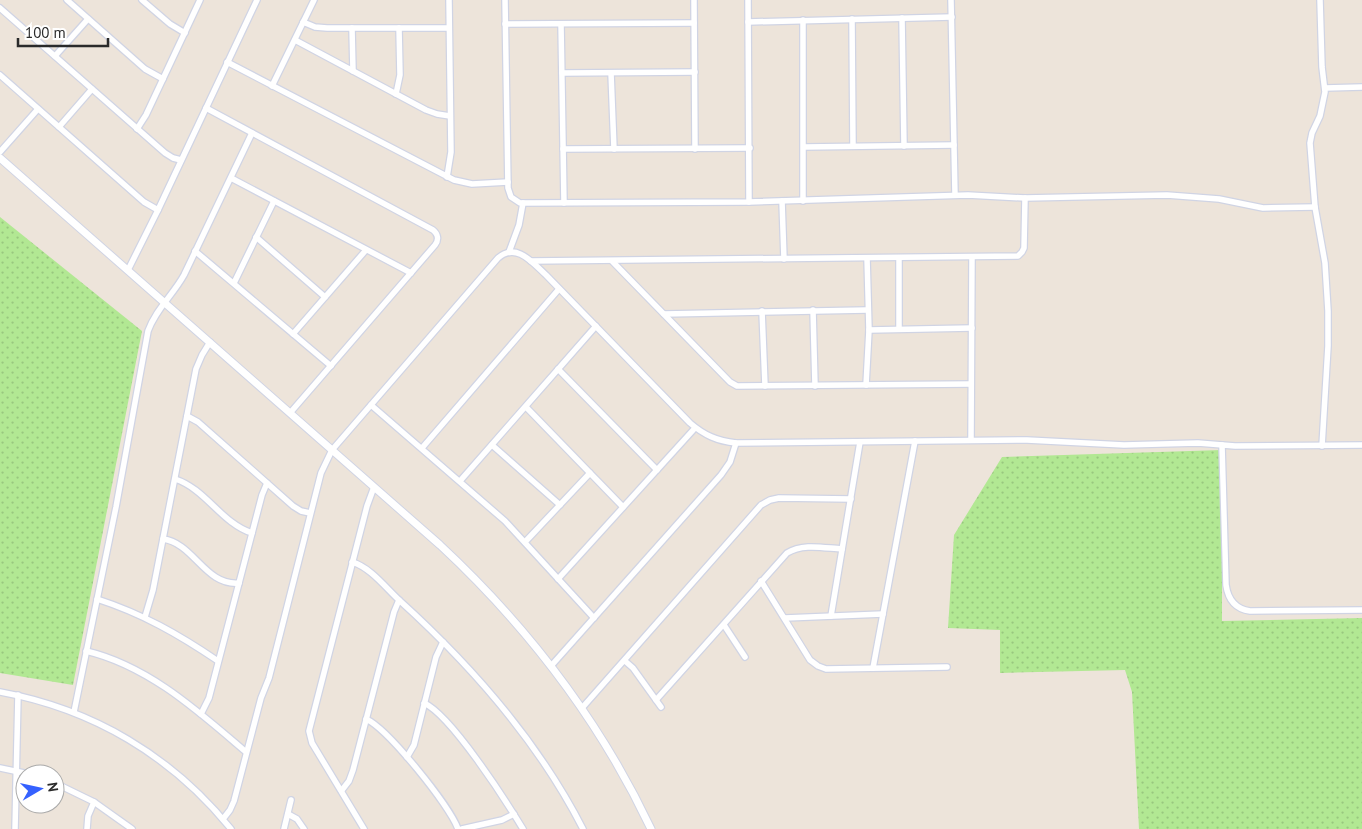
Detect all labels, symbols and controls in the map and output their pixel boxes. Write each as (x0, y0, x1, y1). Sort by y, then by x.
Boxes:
scale bar (18, 15, 108, 47)
text: 100 m (25, 23, 66, 42)
north arrow (15, 764, 65, 814)
text: N (43, 781, 62, 793)

